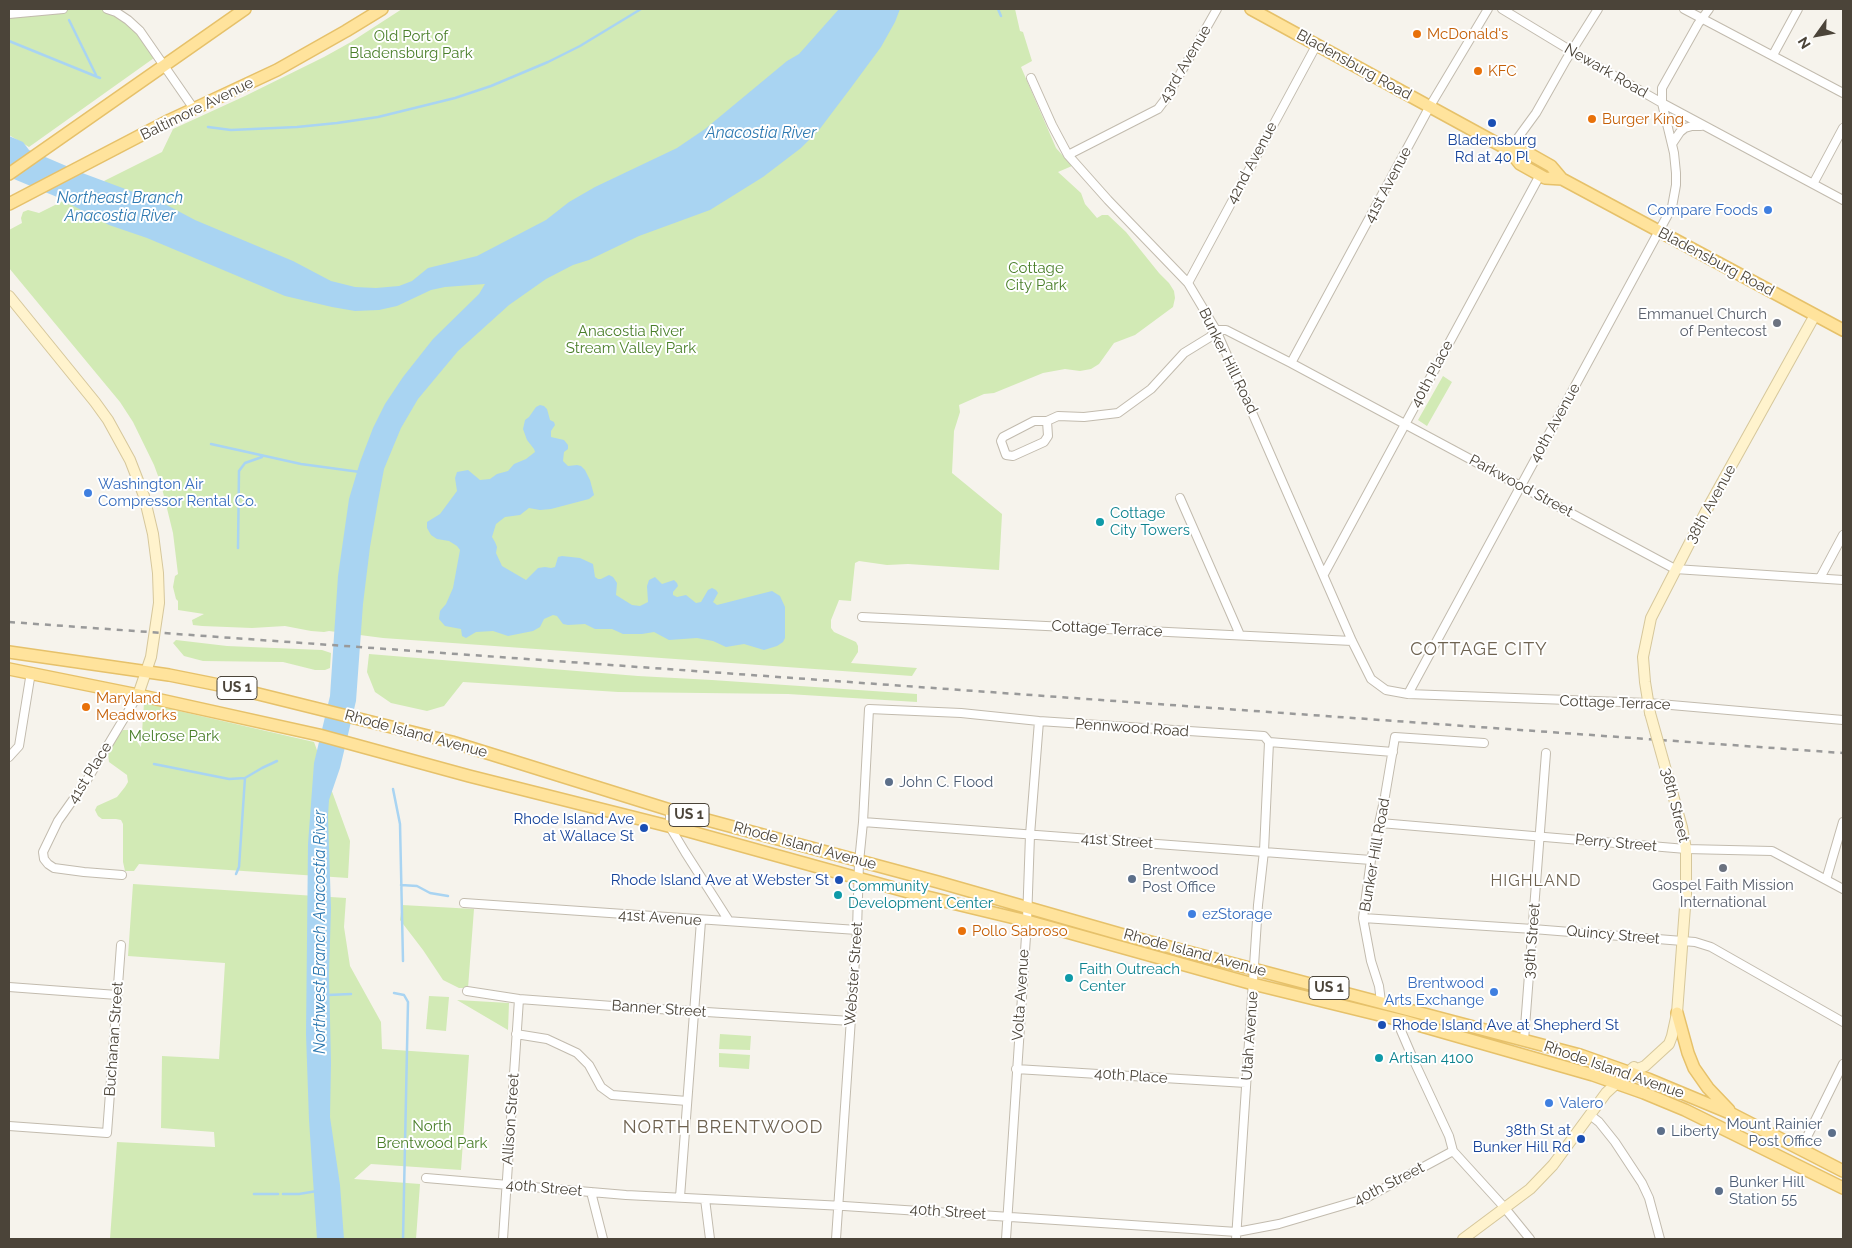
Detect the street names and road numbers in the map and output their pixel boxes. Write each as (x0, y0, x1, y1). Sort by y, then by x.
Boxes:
street label: 43rd Avenue (1155, 22, 1215, 106)
street label: Bladensburg Road (1293, 26, 1415, 104)
street label: Newark Road (1561, 40, 1651, 102)
street label: Baltimore Avenue (138, 74, 256, 144)
street label: 42nd Avenue (1223, 119, 1281, 207)
street label: 41st Avenue (1360, 144, 1416, 226)
street label: Bladensburg Road (1655, 224, 1777, 300)
street label: Bunker Hill Road (1195, 305, 1261, 417)
street label: 40th Place (1407, 337, 1457, 411)
street label: 40th Avenue (1526, 380, 1584, 466)
street label: Parkwood Street (1466, 451, 1576, 521)
street label: 38th Avenue (1682, 462, 1740, 546)
street label: Cottage Terrace (1051, 617, 1163, 641)
road number: US 1 (217, 676, 257, 700)
street label: Cottage Terrace (1559, 692, 1671, 714)
street label: Rhode Island Avenue (343, 706, 489, 762)
street label: Pennwood Road (1074, 715, 1190, 741)
street label: 41st Place (64, 739, 116, 807)
street label: 38th Street (1657, 766, 1693, 844)
street label: Bunker Hill Road (1356, 797, 1394, 913)
road number: US 1 (669, 804, 709, 826)
street label: Rhode Island Avenue (732, 818, 878, 874)
street label: 41st Street (1080, 830, 1154, 852)
street label: Perry Street (1574, 830, 1658, 856)
street label: 39th Street (1520, 902, 1544, 980)
street label: 41st Avenue (618, 906, 702, 930)
street label: Webster Street (841, 921, 867, 1027)
street label: Quincy Street (1565, 922, 1661, 948)
street label: Rhode Island Avenue (1122, 925, 1268, 981)
street label: Volta Avenue (1009, 949, 1033, 1041)
road number: US 1 (1309, 976, 1349, 1000)
street label: Buchanan Street (101, 981, 127, 1097)
street label: Utah Avenue (1238, 991, 1262, 1081)
street label: Banner Street (611, 997, 707, 1021)
street label: Rhode Island Avenue (1542, 1038, 1686, 1102)
street label: 40th Place (1094, 1064, 1168, 1088)
street label: Allison Street (499, 1073, 523, 1165)
street label: 40th Street (1351, 1159, 1427, 1209)
street label: 40th Street (505, 1176, 583, 1200)
street label: 40th Street (909, 1200, 987, 1224)

